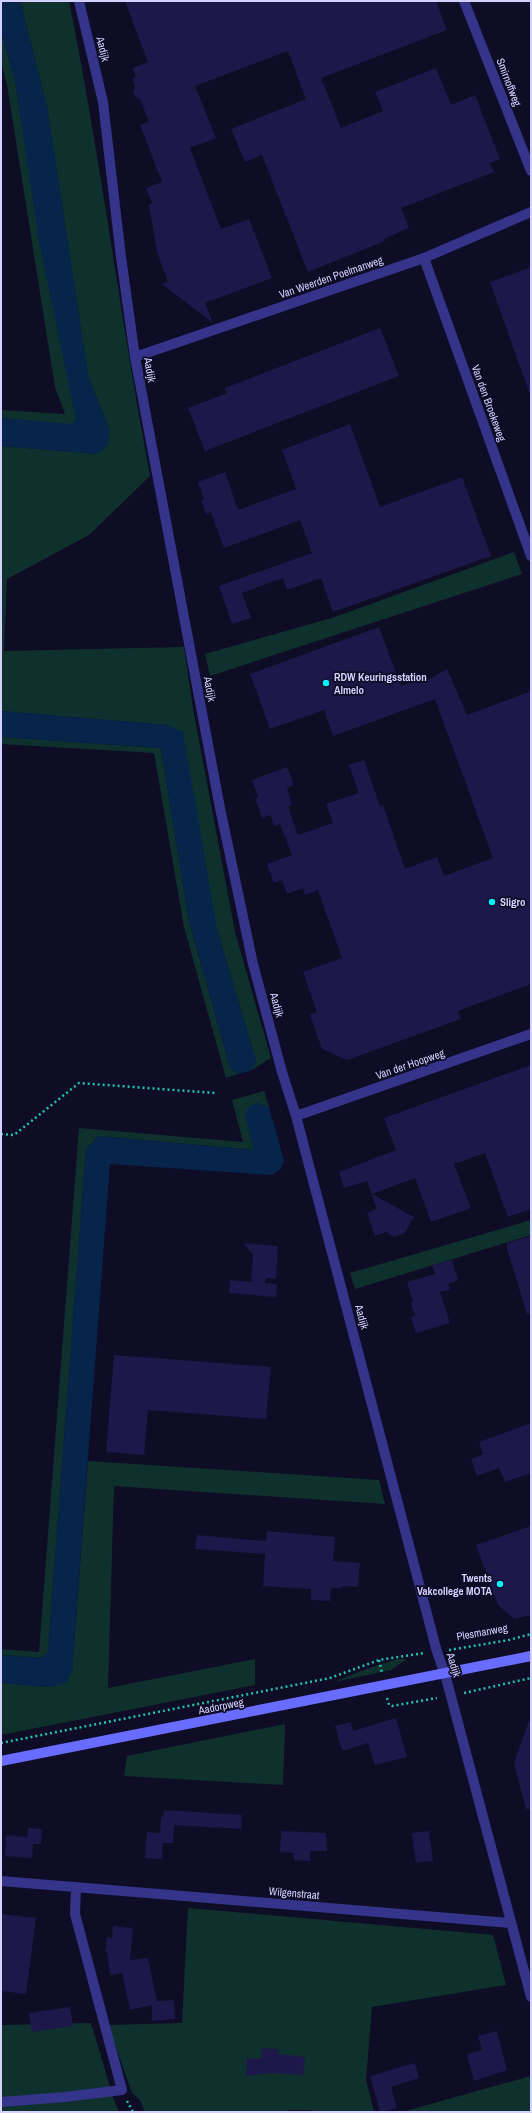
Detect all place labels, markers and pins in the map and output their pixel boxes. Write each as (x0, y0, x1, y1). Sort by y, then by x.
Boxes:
place label: RDW Keuringsstation Almelo (334, 670, 427, 697)
marker: RDW Keuringsstation Almelo (321, 678, 331, 688)
place label: Sligro (500, 895, 526, 909)
marker: Sligro (487, 897, 497, 907)
place label: Twents Vakcollege MOTA (417, 1571, 492, 1598)
marker: Twents Vakcollege MOTA (495, 1579, 505, 1589)

